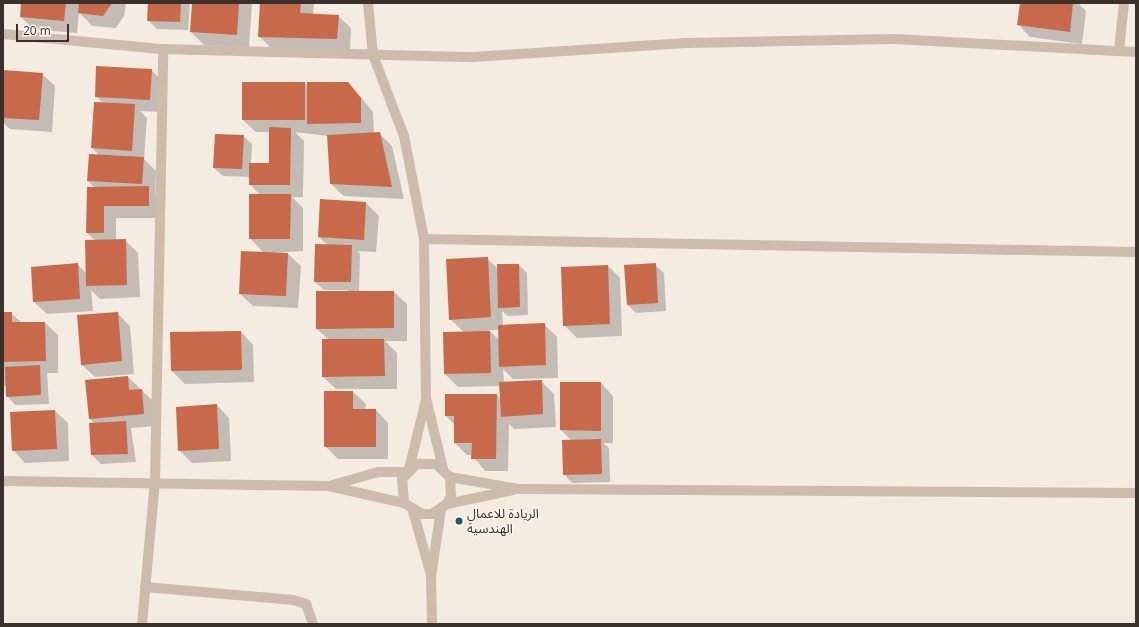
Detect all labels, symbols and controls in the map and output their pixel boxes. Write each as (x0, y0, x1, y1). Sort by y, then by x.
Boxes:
scale bar (18, 16, 71, 42)
text: 20 m (23, 22, 51, 39)
place label: الريادة للاعمال الهندسية (467, 506, 539, 537)
marker: الريادة للاعمال الهندسية (454, 516, 464, 526)

